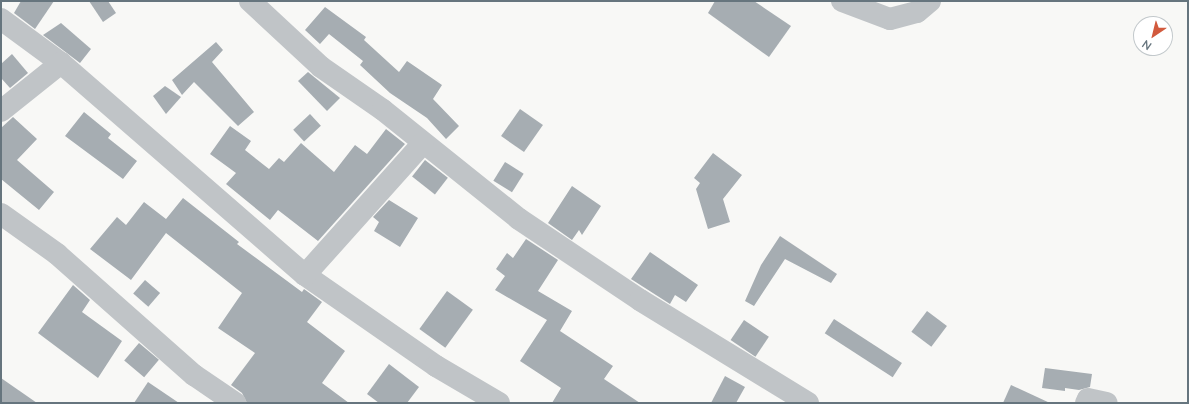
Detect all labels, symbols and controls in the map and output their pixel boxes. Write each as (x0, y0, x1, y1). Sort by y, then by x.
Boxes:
north arrow (1133, 16, 1173, 56)
text: N (1139, 38, 1154, 53)

